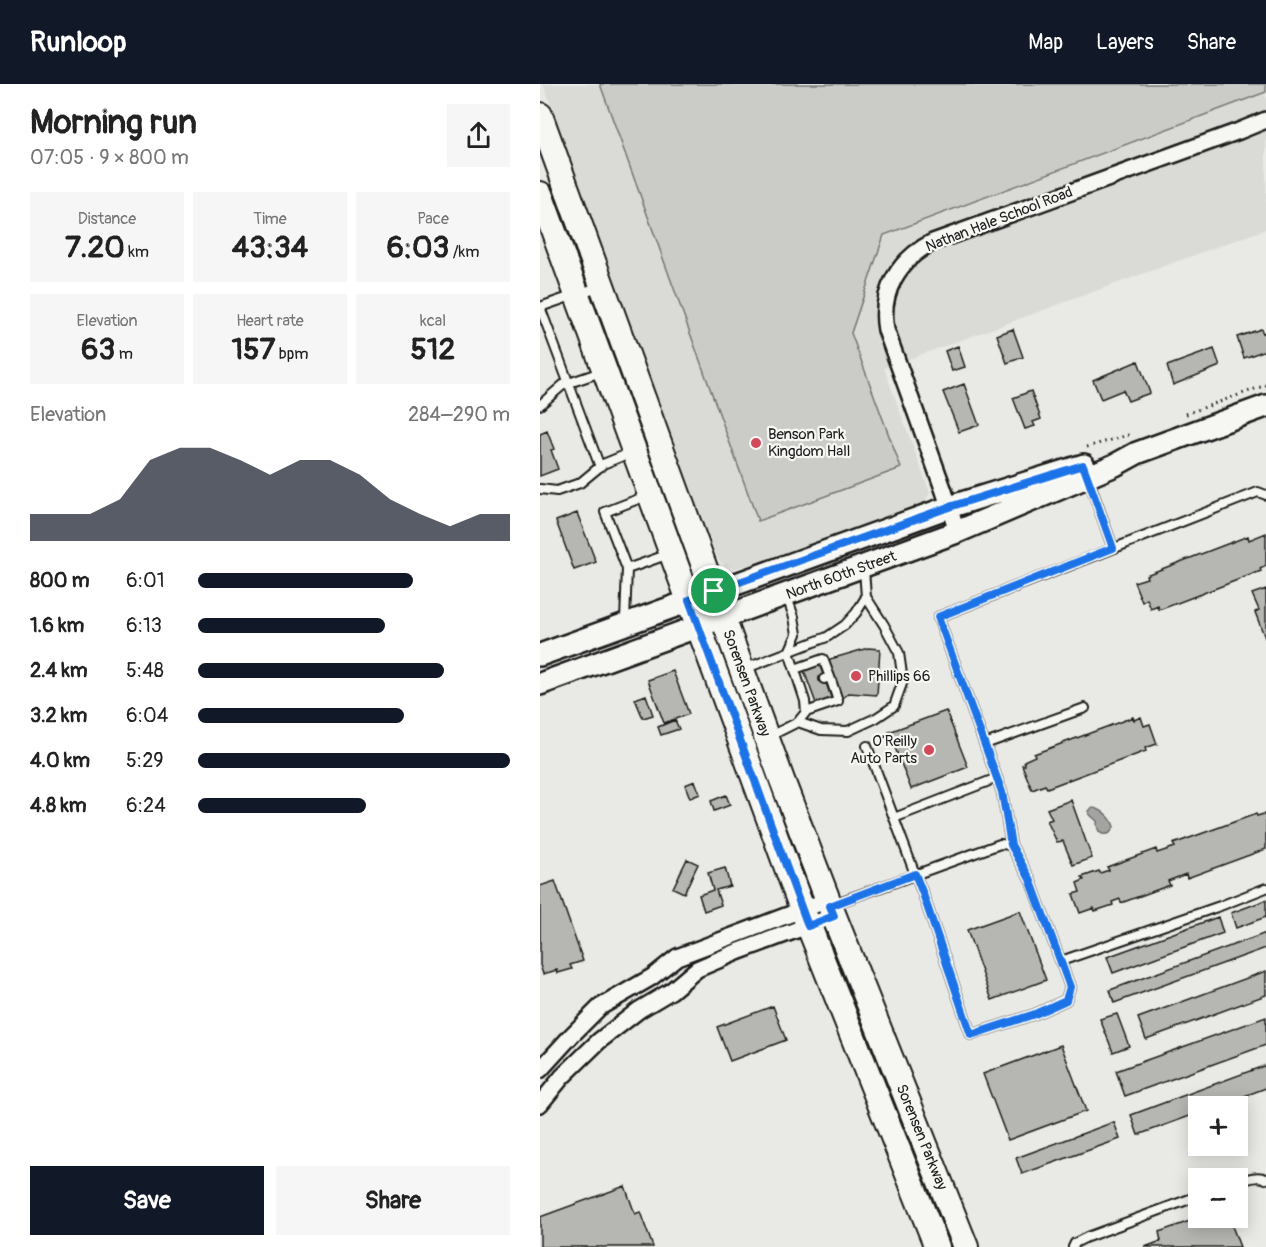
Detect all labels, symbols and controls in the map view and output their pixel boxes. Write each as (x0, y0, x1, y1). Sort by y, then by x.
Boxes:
text: Runloop (30, 25, 126, 60)
text: Map (1028, 29, 1063, 56)
text: Layers (1096, 29, 1154, 56)
text: Share (1187, 29, 1236, 56)
text: Morning run (30, 102, 197, 143)
button: share (447, 104, 510, 167)
text: 07:05 · 9 × 800 m (30, 145, 189, 170)
street label: Nathan Hale School Road (923, 183, 1075, 256)
text: Distance (78, 209, 136, 229)
text: Time (253, 209, 287, 229)
text: Pace (417, 209, 449, 229)
text: 7.20 (65, 229, 125, 266)
text: 43:34 (232, 229, 308, 266)
text: 6:03 (387, 229, 449, 266)
text: km (125, 242, 149, 262)
text: /km (449, 242, 479, 262)
text: Elevation (77, 311, 137, 331)
text: Heart rate (236, 311, 304, 331)
text: kcal (420, 311, 446, 331)
text: 63 (81, 331, 115, 368)
text: 157 (232, 331, 275, 368)
text: 512 (411, 331, 455, 368)
text: m (115, 344, 133, 364)
text: bpm (275, 344, 308, 364)
text: Elevation (30, 402, 106, 427)
text: 284–290 m (408, 402, 510, 427)
place label: Benson Park Kingdom Hall (768, 425, 850, 461)
marker: Benson Park Kingdom Hall (749, 436, 763, 450)
street label: North 60th Street (783, 546, 900, 604)
pin (688, 565, 739, 616)
text: 800 m (30, 568, 90, 593)
text: 6:01 (126, 568, 164, 593)
icon: arrive (697, 574, 730, 607)
text: 1.6 km (30, 613, 84, 638)
text: 6:13 (126, 613, 162, 638)
street label: Sorensen Parkway (718, 627, 775, 740)
text: 2.4 km (30, 658, 88, 683)
text: 5:48 (126, 658, 164, 683)
place label: Phillips 66 (868, 667, 930, 686)
marker: Phillips 66 (849, 669, 863, 683)
text: 3.2 km (30, 703, 87, 728)
text: 6:04 (126, 703, 168, 728)
place label: O'Reilly Auto Parts (850, 732, 918, 768)
marker: O'Reilly Auto Parts (922, 743, 936, 757)
text: 4.0 km (30, 748, 90, 773)
text: 5:29 (126, 748, 164, 773)
text: 4.8 km (30, 793, 87, 818)
text: 6:24 (126, 793, 166, 818)
street label: Sorensen Parkway (892, 1081, 952, 1193)
map controls (1188, 1096, 1248, 1228)
button: + (1188, 1096, 1248, 1156)
button: Save (30, 1166, 264, 1235)
button: Share (276, 1166, 510, 1235)
button: − (1188, 1168, 1248, 1228)

